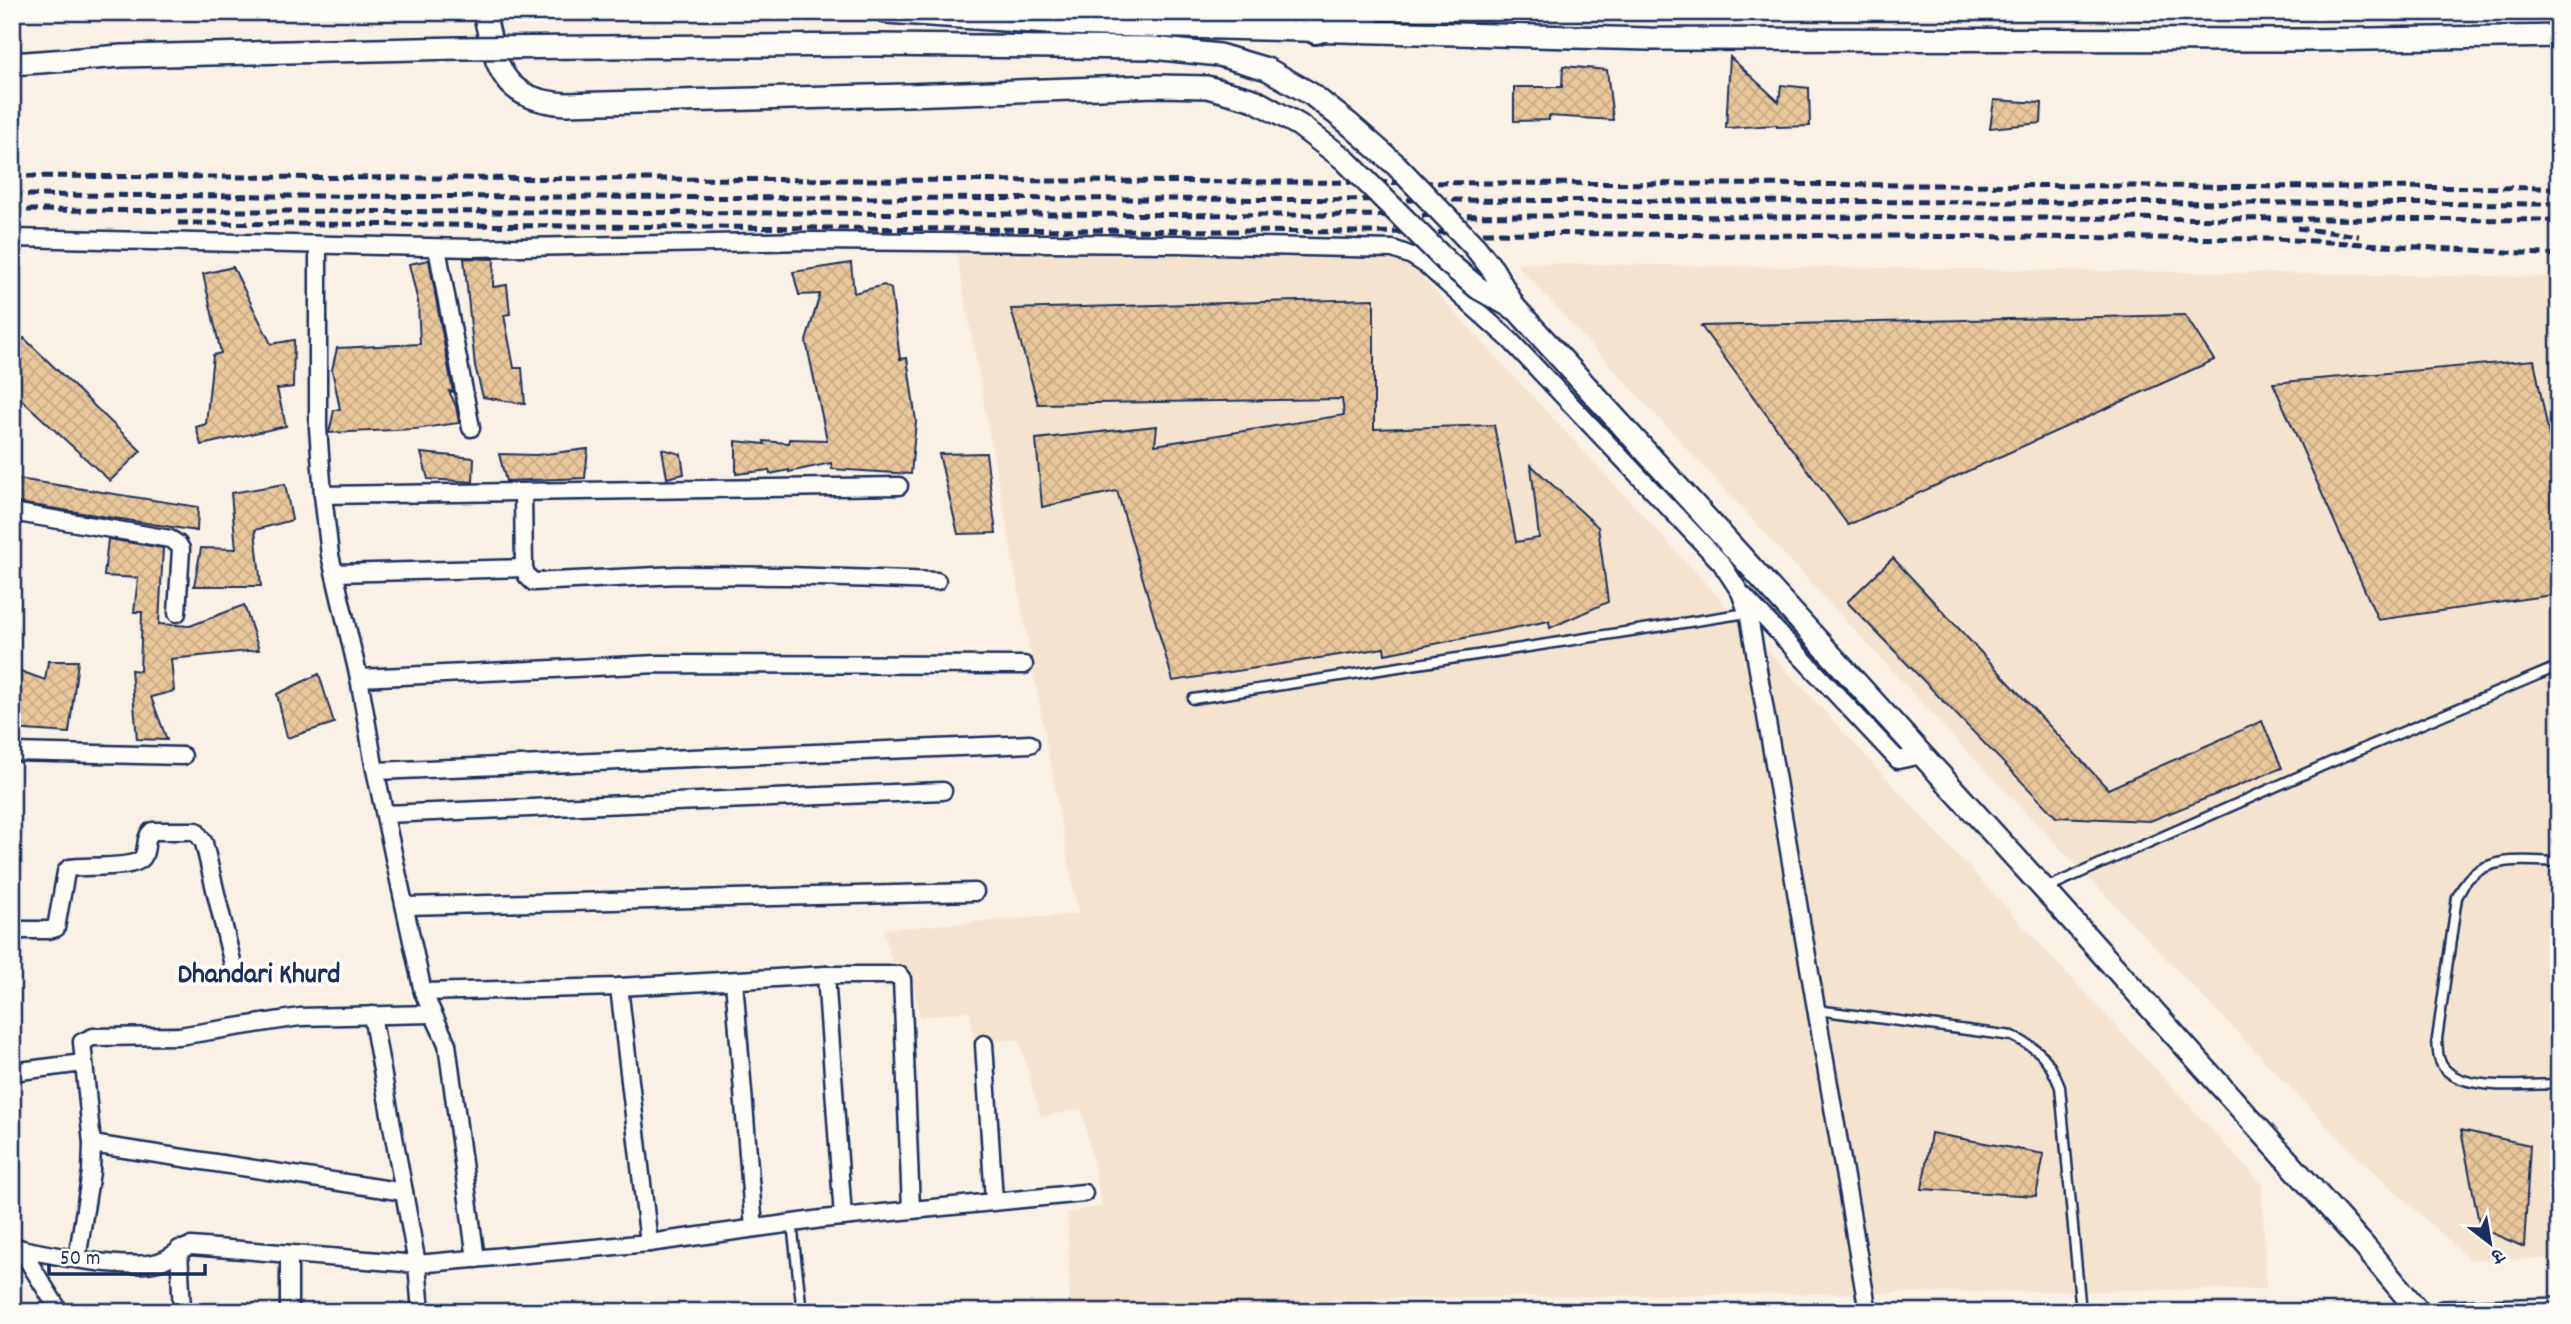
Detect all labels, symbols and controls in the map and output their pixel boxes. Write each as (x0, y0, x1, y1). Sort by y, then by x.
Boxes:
district label: Dhandari Khurd (178, 957, 340, 997)
north arrow (2456, 1208, 2526, 1278)
scale bar (49, 1233, 205, 1277)
text: उ (2484, 1240, 2509, 1270)
text: 50 m (60, 1245, 100, 1275)

